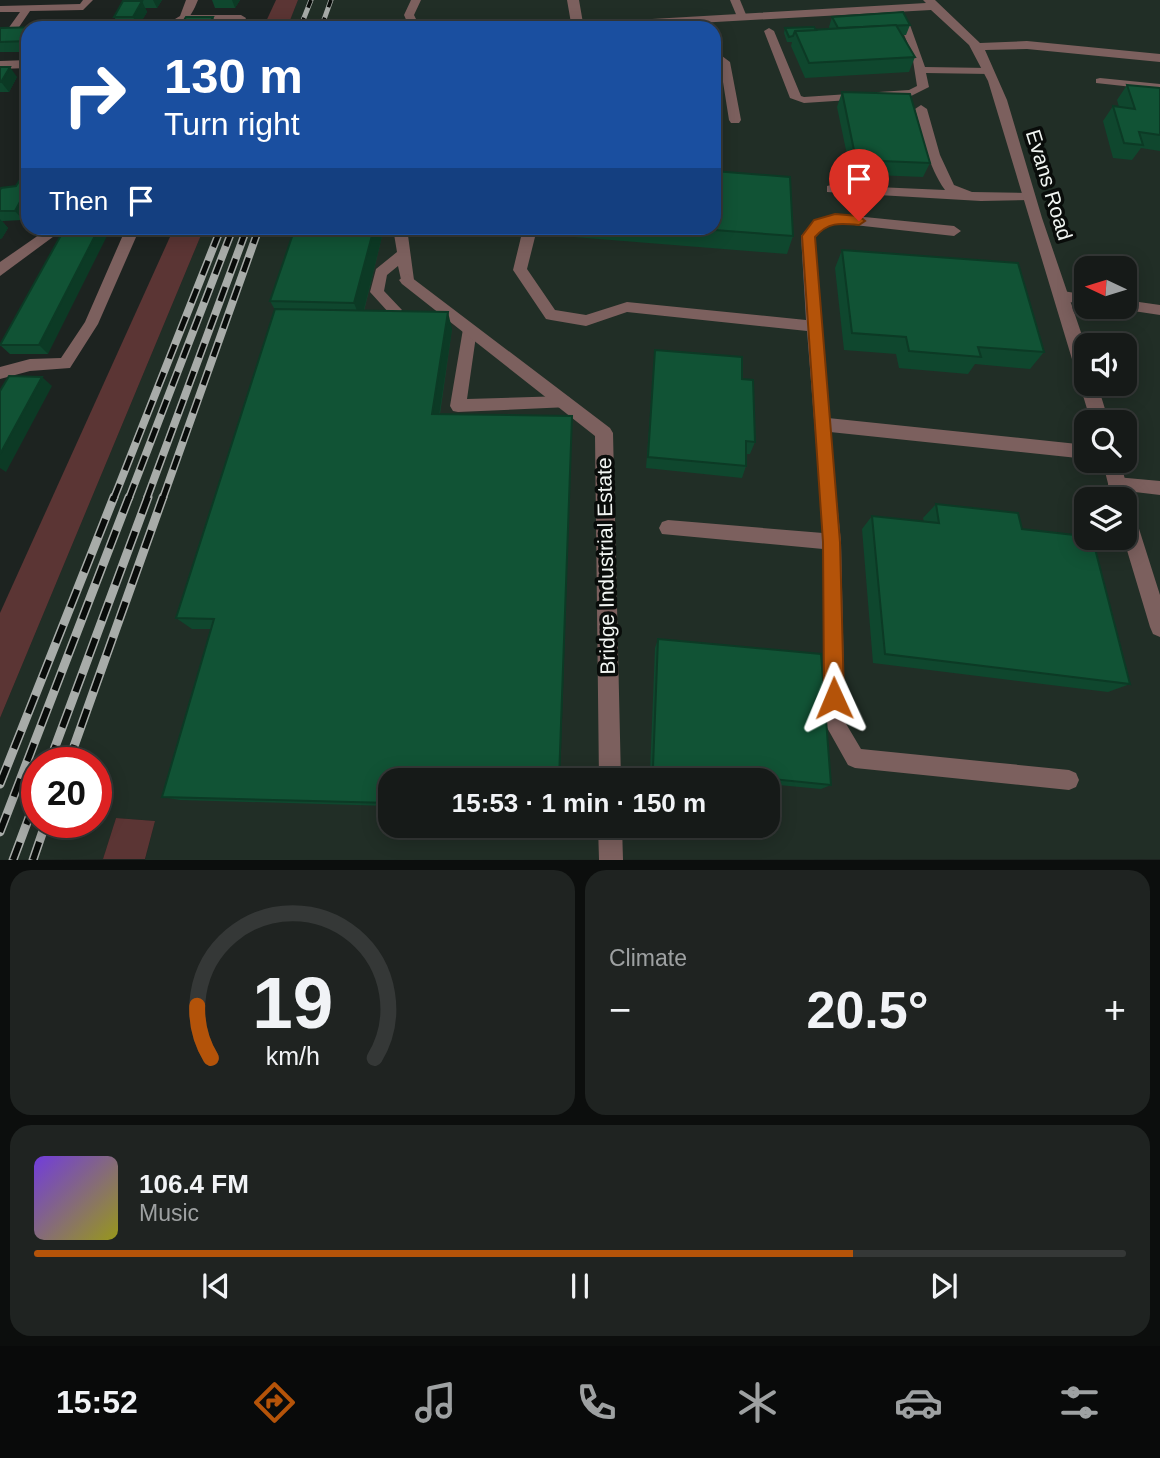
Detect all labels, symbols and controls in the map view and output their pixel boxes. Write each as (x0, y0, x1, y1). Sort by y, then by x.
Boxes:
icon: right (49, 49, 140, 140)
text: 130 m (164, 49, 303, 103)
text: Turn right (164, 106, 300, 142)
street label: Evans Road (1022, 127, 1077, 243)
pin (829, 149, 889, 221)
icon: arrive (840, 160, 878, 198)
icon: arrive (122, 182, 160, 220)
text: Then (49, 186, 108, 216)
north arrow (1074, 256, 1138, 318)
map controls (1074, 256, 1137, 550)
button: sound (1074, 333, 1137, 396)
button: search (1074, 410, 1137, 473)
street label: Bridge Industrial Estate (592, 457, 619, 675)
button: layers (1074, 487, 1137, 550)
position arrow (797, 661, 871, 735)
speed limit sign: 20 (21, 747, 112, 838)
text: 15:53 · 1 min · 150 m (452, 788, 706, 818)
text: Climate (609, 945, 687, 971)
text: 19 (252, 963, 333, 1044)
text: 20.5° (806, 981, 929, 1039)
text: − (609, 989, 631, 1031)
text: + (1104, 989, 1126, 1031)
text: km/h (265, 1042, 320, 1070)
text: 106.4 FM (139, 1169, 249, 1199)
text: Music (139, 1200, 199, 1226)
icon: previous (197, 1267, 235, 1305)
icon: pause (561, 1267, 599, 1305)
icon: next (925, 1267, 963, 1305)
icon: directions (250, 1378, 299, 1427)
icon: music (411, 1378, 460, 1427)
icon: phone (572, 1378, 621, 1427)
icon: climate (733, 1378, 782, 1427)
icon: car (894, 1378, 943, 1427)
icon: filters (1055, 1378, 1104, 1427)
text: 15:52 (56, 1384, 138, 1420)

